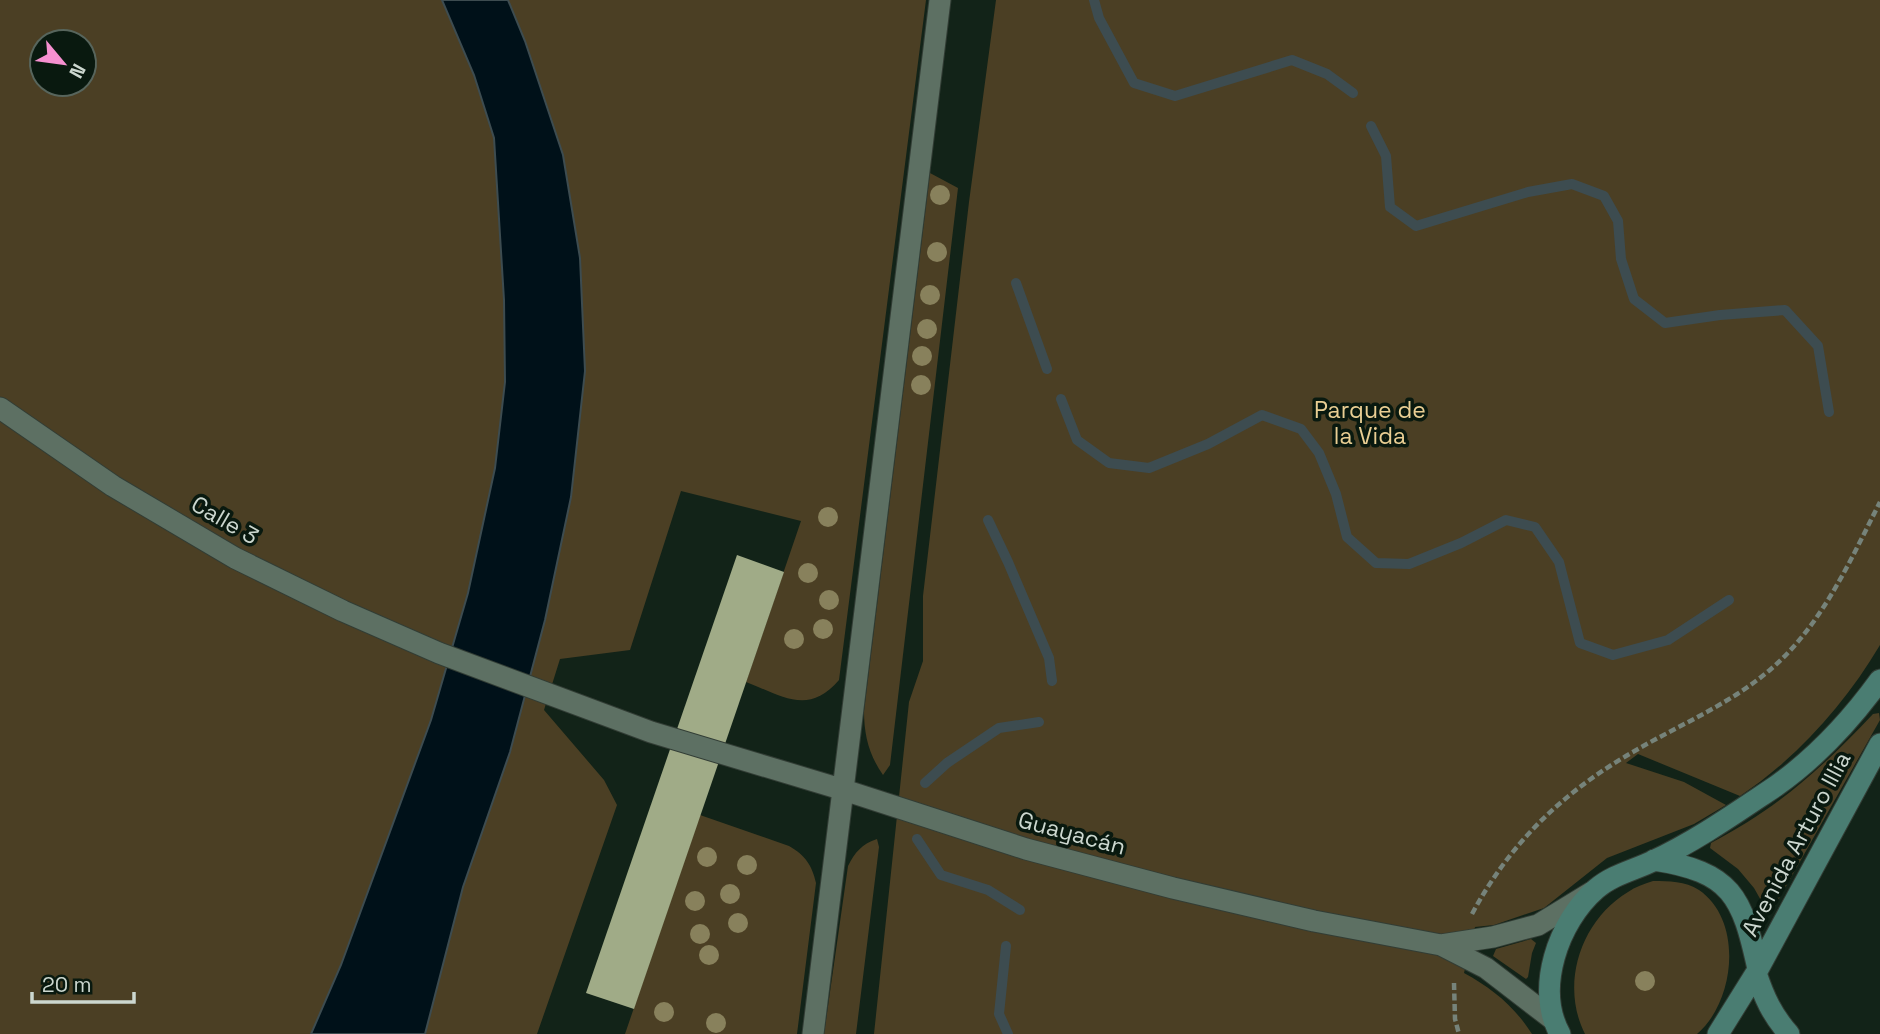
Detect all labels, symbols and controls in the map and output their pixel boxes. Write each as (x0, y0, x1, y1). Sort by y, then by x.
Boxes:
north arrow (28, 28, 98, 98)
text: N (63, 59, 91, 83)
park label: Parque de la Vida (1314, 395, 1426, 451)
street label: Calle 3 (186, 489, 264, 551)
street label: Avenida Arturo Illia (1735, 746, 1857, 942)
street label: Guayacán (1015, 804, 1129, 862)
scale bar (32, 960, 133, 1004)
text: 20 m (42, 971, 92, 998)

